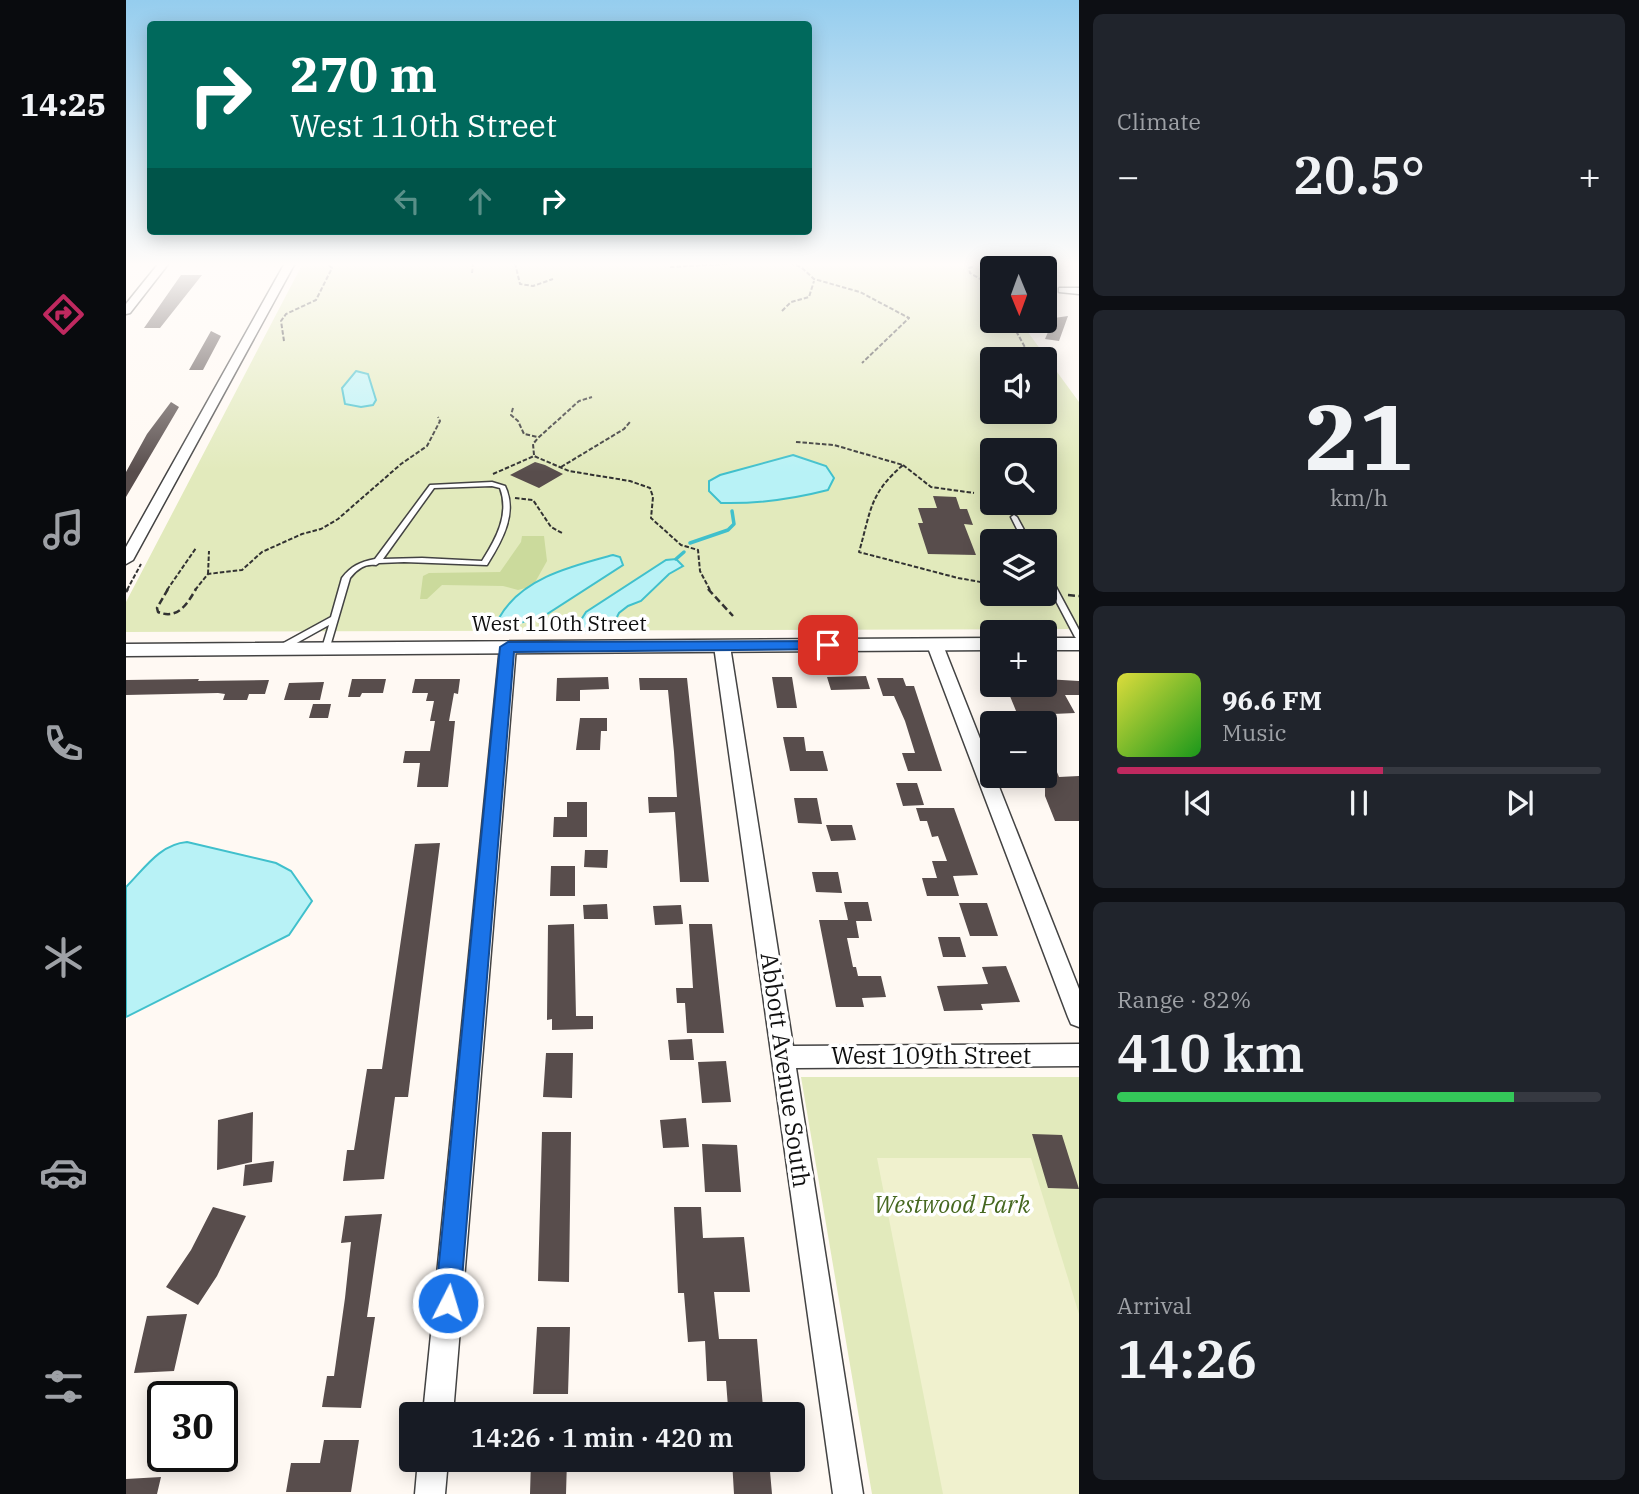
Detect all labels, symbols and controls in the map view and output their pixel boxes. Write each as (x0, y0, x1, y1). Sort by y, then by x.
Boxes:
text: 270 m (290, 42, 437, 105)
icon: right (175, 49, 266, 140)
text: 14:25 (20, 83, 106, 125)
text: West 110th Street (290, 104, 557, 146)
text: Climate (1117, 106, 1201, 136)
text: 20.5° (1293, 141, 1425, 208)
text: − (1117, 151, 1140, 200)
text: + (1578, 151, 1601, 200)
icon: left (388, 182, 426, 220)
icon: ahead (461, 182, 499, 220)
icon: right (534, 182, 572, 220)
north arrow (980, 256, 1057, 332)
map controls (980, 256, 1057, 788)
icon: directions (39, 290, 88, 339)
button: sound (980, 347, 1057, 424)
text: 21 (1304, 377, 1414, 495)
button: search (980, 438, 1057, 515)
text: km/h (1330, 482, 1388, 512)
icon: music (39, 505, 88, 554)
button: layers (980, 529, 1057, 606)
street label: West 110th Street (471, 609, 647, 637)
pin (798, 615, 858, 675)
button: + (980, 620, 1057, 697)
icon: arrive (809, 626, 847, 664)
text: 96.6 FM (1222, 683, 1322, 717)
button: − (980, 711, 1057, 788)
text: Music (1222, 717, 1287, 747)
icon: phone (39, 719, 88, 768)
icon: previous (1179, 784, 1217, 822)
icon: pause (1340, 784, 1378, 822)
icon: next (1501, 784, 1539, 822)
icon: climate (39, 933, 88, 982)
street label: Abbott Avenue South (754, 950, 818, 1189)
text: Range · 82% (1117, 984, 1251, 1014)
text: 410 km (1117, 1019, 1305, 1086)
street label: West 109th Street (831, 1039, 1031, 1071)
icon: car (39, 1148, 88, 1197)
park label: Westwood Park (874, 1188, 1031, 1220)
position arrow (411, 1266, 485, 1340)
text: Arrival (1117, 1290, 1192, 1320)
text: 14:26 (1117, 1325, 1257, 1392)
icon: filters (39, 1362, 88, 1411)
speed limit sign: 30 (147, 1381, 238, 1472)
text: 14:26 · 1 min · 420 m (471, 1420, 733, 1454)

